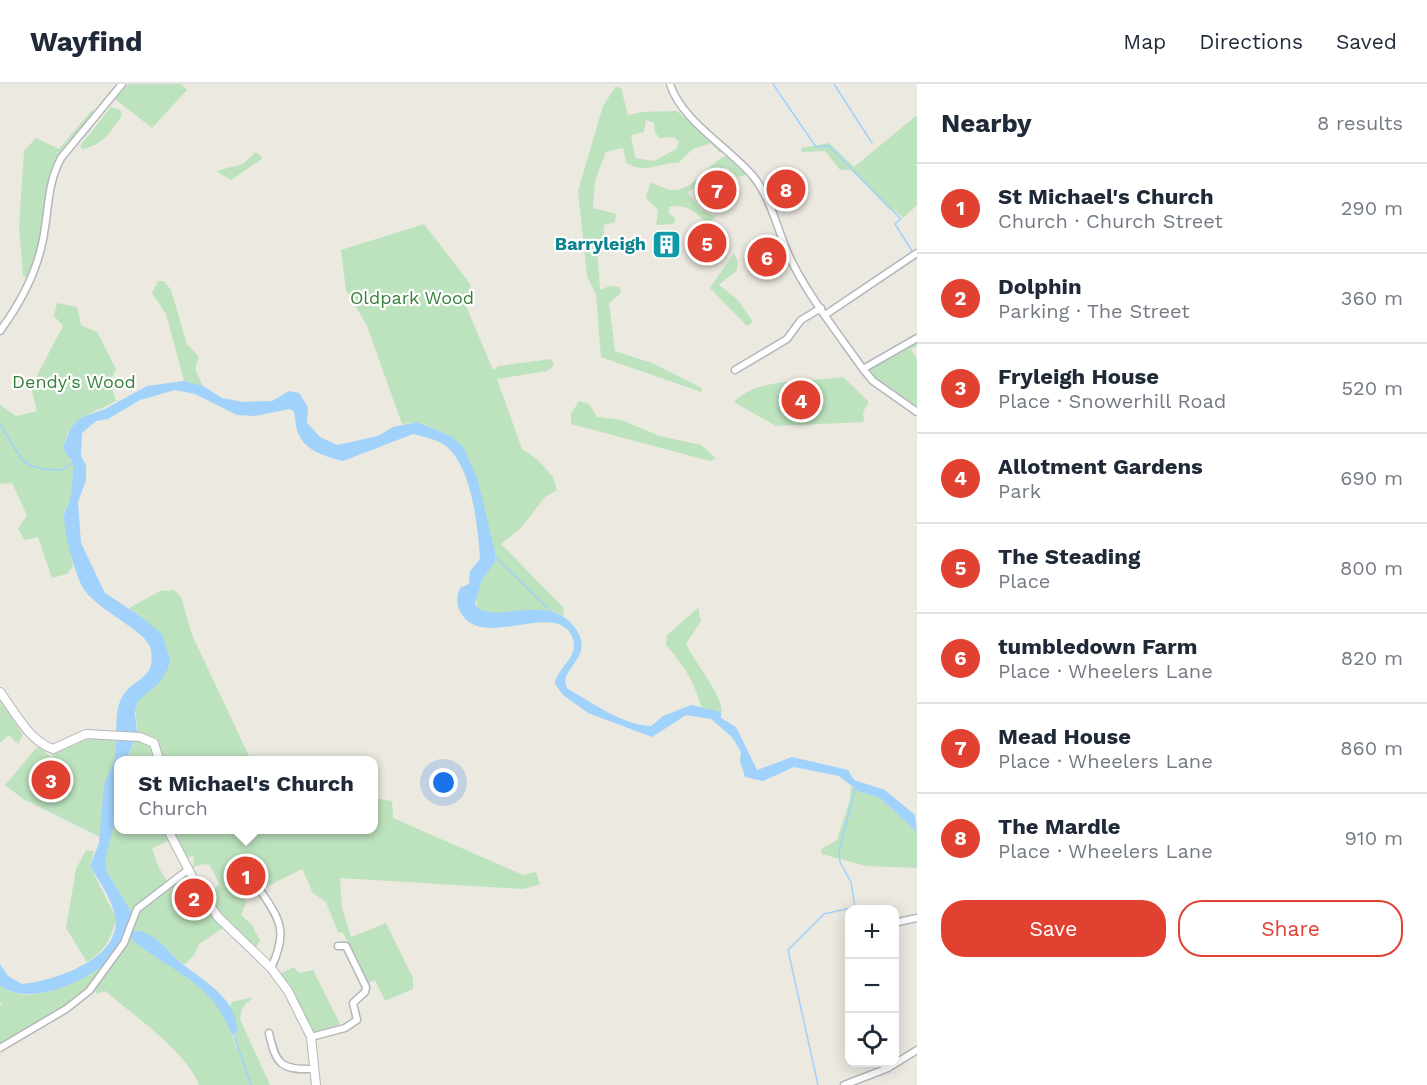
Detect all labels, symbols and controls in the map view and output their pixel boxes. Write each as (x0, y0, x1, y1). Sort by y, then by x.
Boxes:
text: Wayfind (30, 25, 143, 58)
text: Map (1123, 29, 1166, 54)
text: Directions (1199, 29, 1303, 54)
text: Saved (1336, 29, 1397, 54)
text: Nearby (941, 108, 1032, 138)
text: 8 results (1317, 111, 1403, 135)
pin: 8 (766, 166, 806, 212)
pin: 7 (698, 168, 736, 212)
text: St Michael's Church (998, 184, 1214, 209)
text: 1 (956, 196, 965, 220)
text: 290 m (1341, 196, 1403, 220)
text: Church · Church Street (998, 209, 1223, 233)
pin: 5 (688, 220, 726, 266)
building icon: Barryleigh (651, 228, 683, 260)
place label: Barryleigh (555, 233, 646, 254)
pin: 6 (748, 234, 786, 279)
text: Dolphin (998, 274, 1082, 299)
text: 2 (955, 286, 966, 310)
text: 360 m (1341, 286, 1403, 310)
park label: Oldpark Wood (350, 287, 474, 308)
text: Parking · The Street (998, 299, 1190, 323)
text: Fryleigh House (998, 364, 1159, 389)
park label: Dendy's Wood (12, 371, 136, 392)
text: 3 (955, 376, 966, 400)
text: 520 m (1341, 376, 1403, 400)
pin: 4 (782, 378, 820, 422)
text: Place · Snowerhill Road (998, 389, 1226, 413)
text: Allotment Gardens (998, 454, 1203, 479)
text: 4 (954, 466, 967, 490)
text: 690 m (1340, 466, 1403, 490)
text: Park (998, 479, 1041, 503)
text: The Steading (998, 544, 1140, 569)
text: 5 (955, 556, 966, 580)
text: 800 m (1340, 556, 1403, 580)
text: Place (998, 569, 1050, 593)
text: tumbledown Farm (998, 634, 1197, 659)
text: 6 (954, 646, 967, 670)
text: 820 m (1341, 646, 1403, 670)
text: Place · Wheelers Lane (998, 659, 1213, 683)
text: Mead House (998, 724, 1131, 749)
text: 7 (954, 736, 967, 760)
text: 860 m (1340, 736, 1403, 760)
text: Place · Wheelers Lane (998, 749, 1213, 773)
popup (114, 756, 378, 834)
pin: 3 (32, 758, 70, 802)
your location (429, 768, 458, 797)
text: St Michael's Church (138, 771, 354, 796)
text: Church (138, 796, 208, 820)
text: The Mardle (998, 814, 1121, 839)
text: 8 (954, 826, 967, 850)
text: 910 m (1345, 826, 1403, 850)
text: Place · Wheelers Lane (998, 839, 1213, 863)
pin: 1 (226, 854, 266, 898)
pin: 2 (174, 876, 214, 920)
button: Save (941, 900, 1166, 957)
button: Share (1178, 900, 1403, 957)
map controls (845, 905, 899, 1067)
button: + (845, 905, 899, 959)
button: − (845, 959, 899, 1013)
button: locate (845, 1013, 899, 1067)

